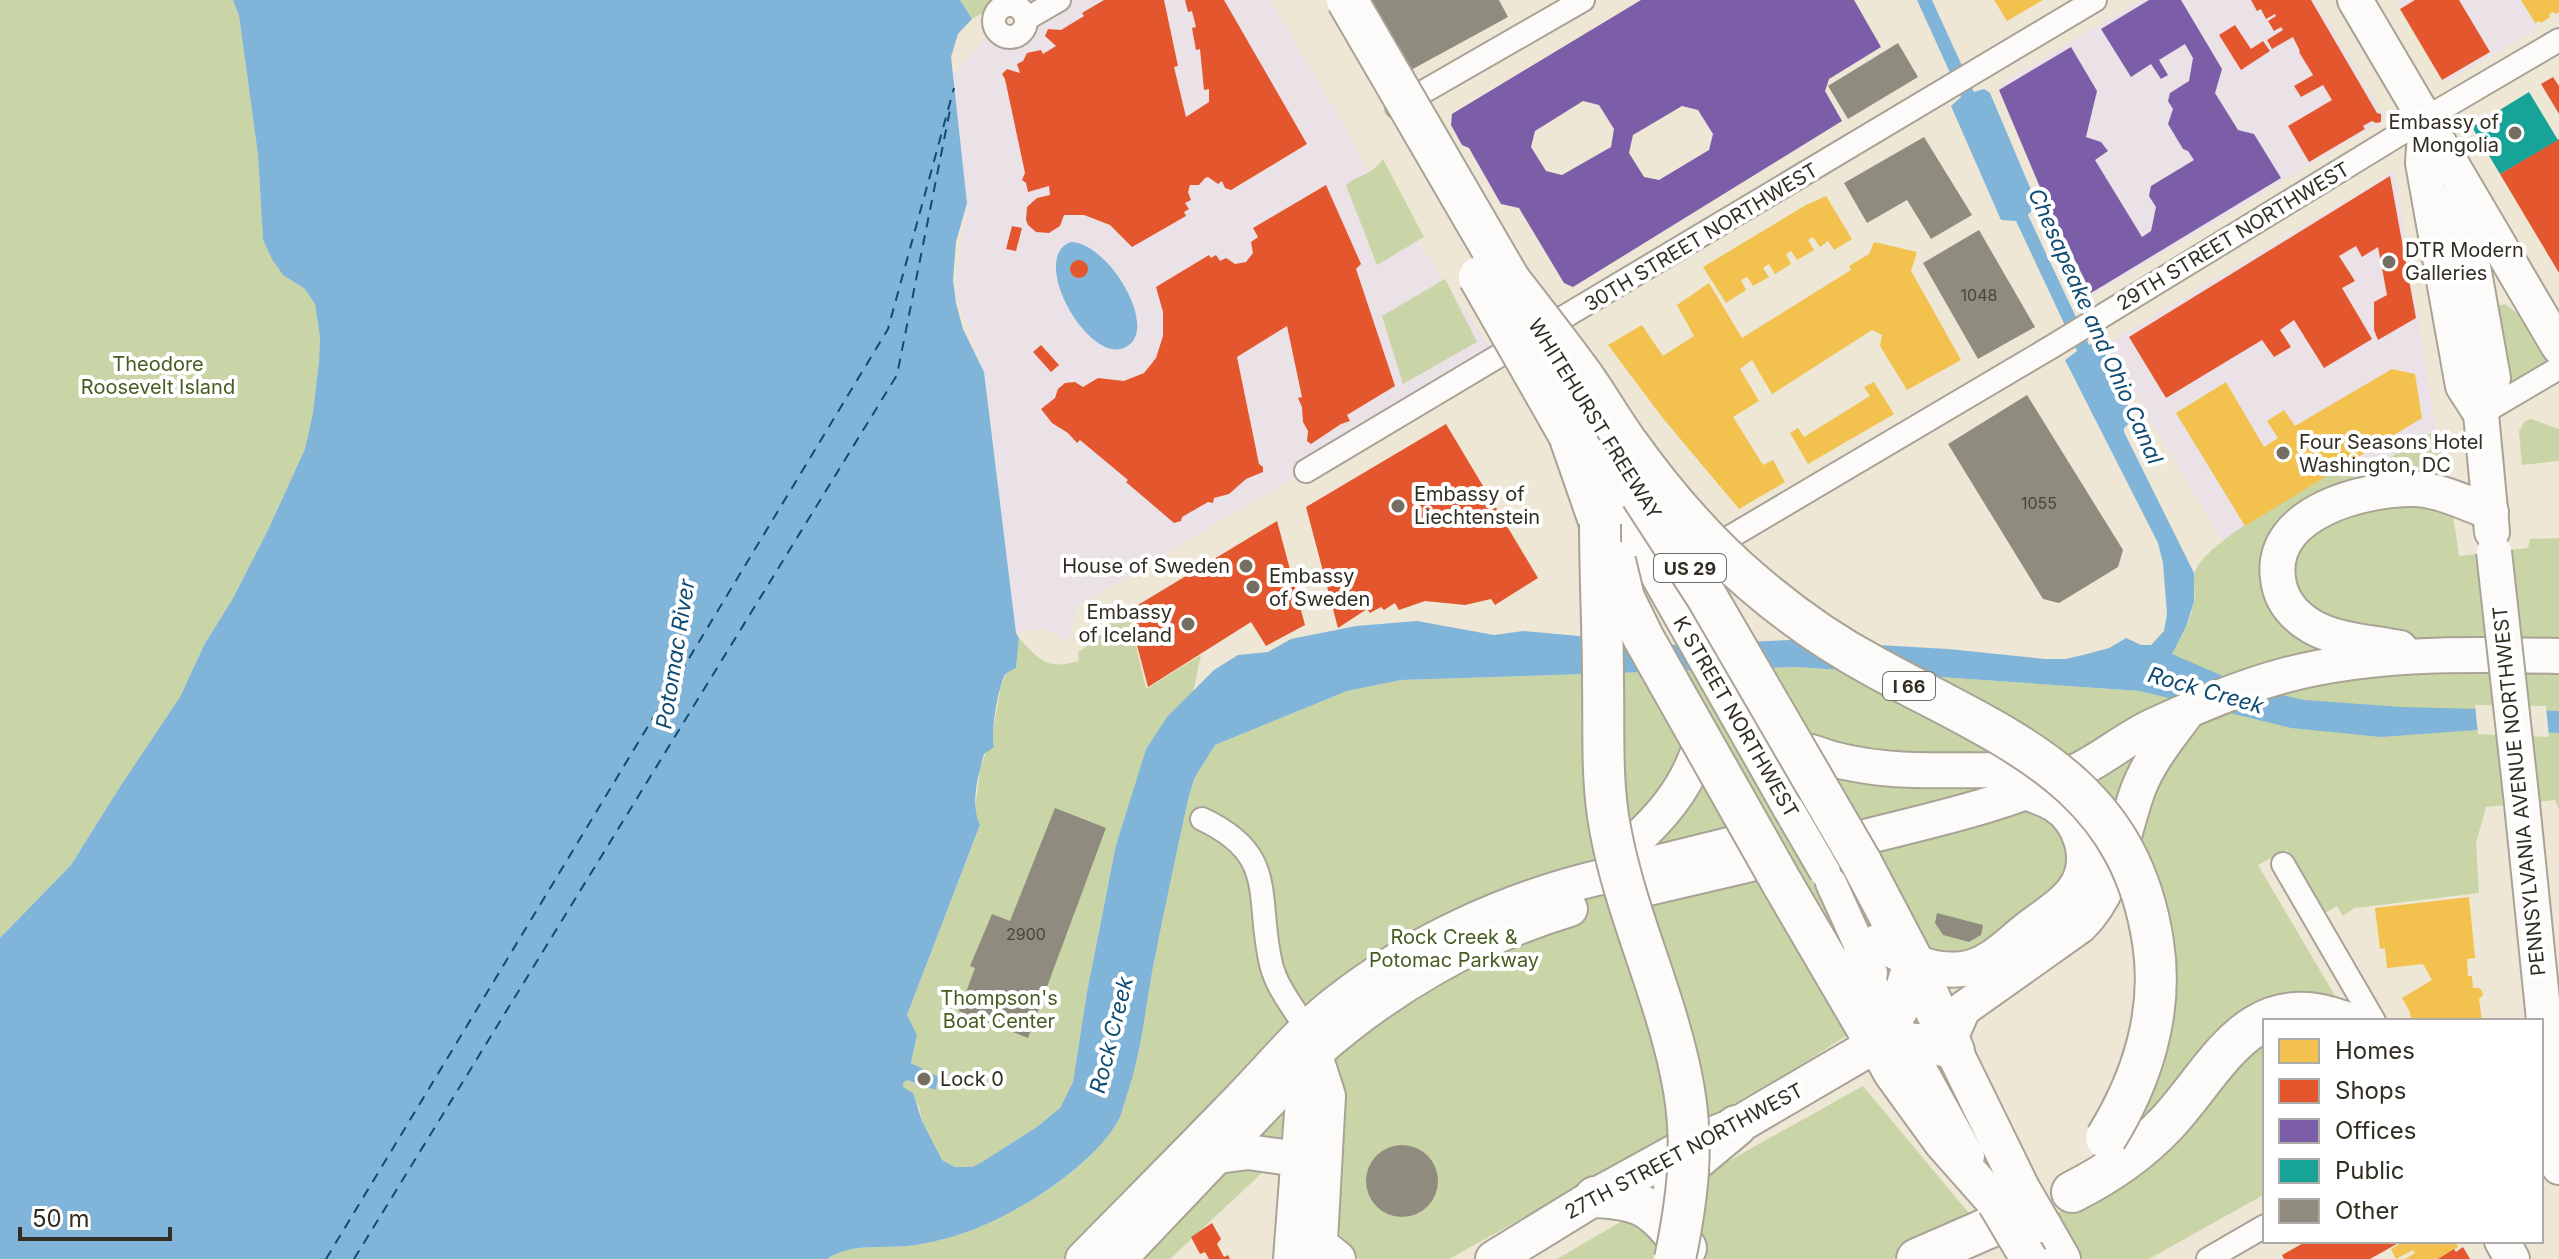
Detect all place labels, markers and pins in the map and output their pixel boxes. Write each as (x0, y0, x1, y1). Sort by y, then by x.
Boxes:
place label: Embassy of Mongolia (2388, 110, 2500, 157)
marker: Embassy of Mongolia (2506, 124, 2524, 142)
place label: DTR Modern Galleries (2405, 238, 2524, 285)
marker: DTR Modern Galleries (2380, 253, 2398, 271)
place label: Four Seasons Hotel Washington, DC (2299, 430, 2483, 477)
marker: Four Seasons Hotel Washington, DC (2274, 444, 2292, 462)
place label: Embassy of Liechtenstein (1414, 482, 1540, 529)
marker: Embassy of Liechtenstein (1389, 497, 1407, 515)
place label: House of Sweden (1062, 554, 1230, 578)
marker: House of Sweden (1237, 557, 1255, 575)
place label: Embassy of Sweden (1269, 564, 1370, 611)
marker: Embassy of Sweden (1244, 578, 1262, 596)
place label: Embassy of Iceland (1078, 600, 1172, 647)
marker: Embassy of Iceland (1179, 615, 1197, 633)
place label: Lock 0 (940, 1067, 1004, 1091)
marker: Lock 0 (915, 1070, 933, 1088)

